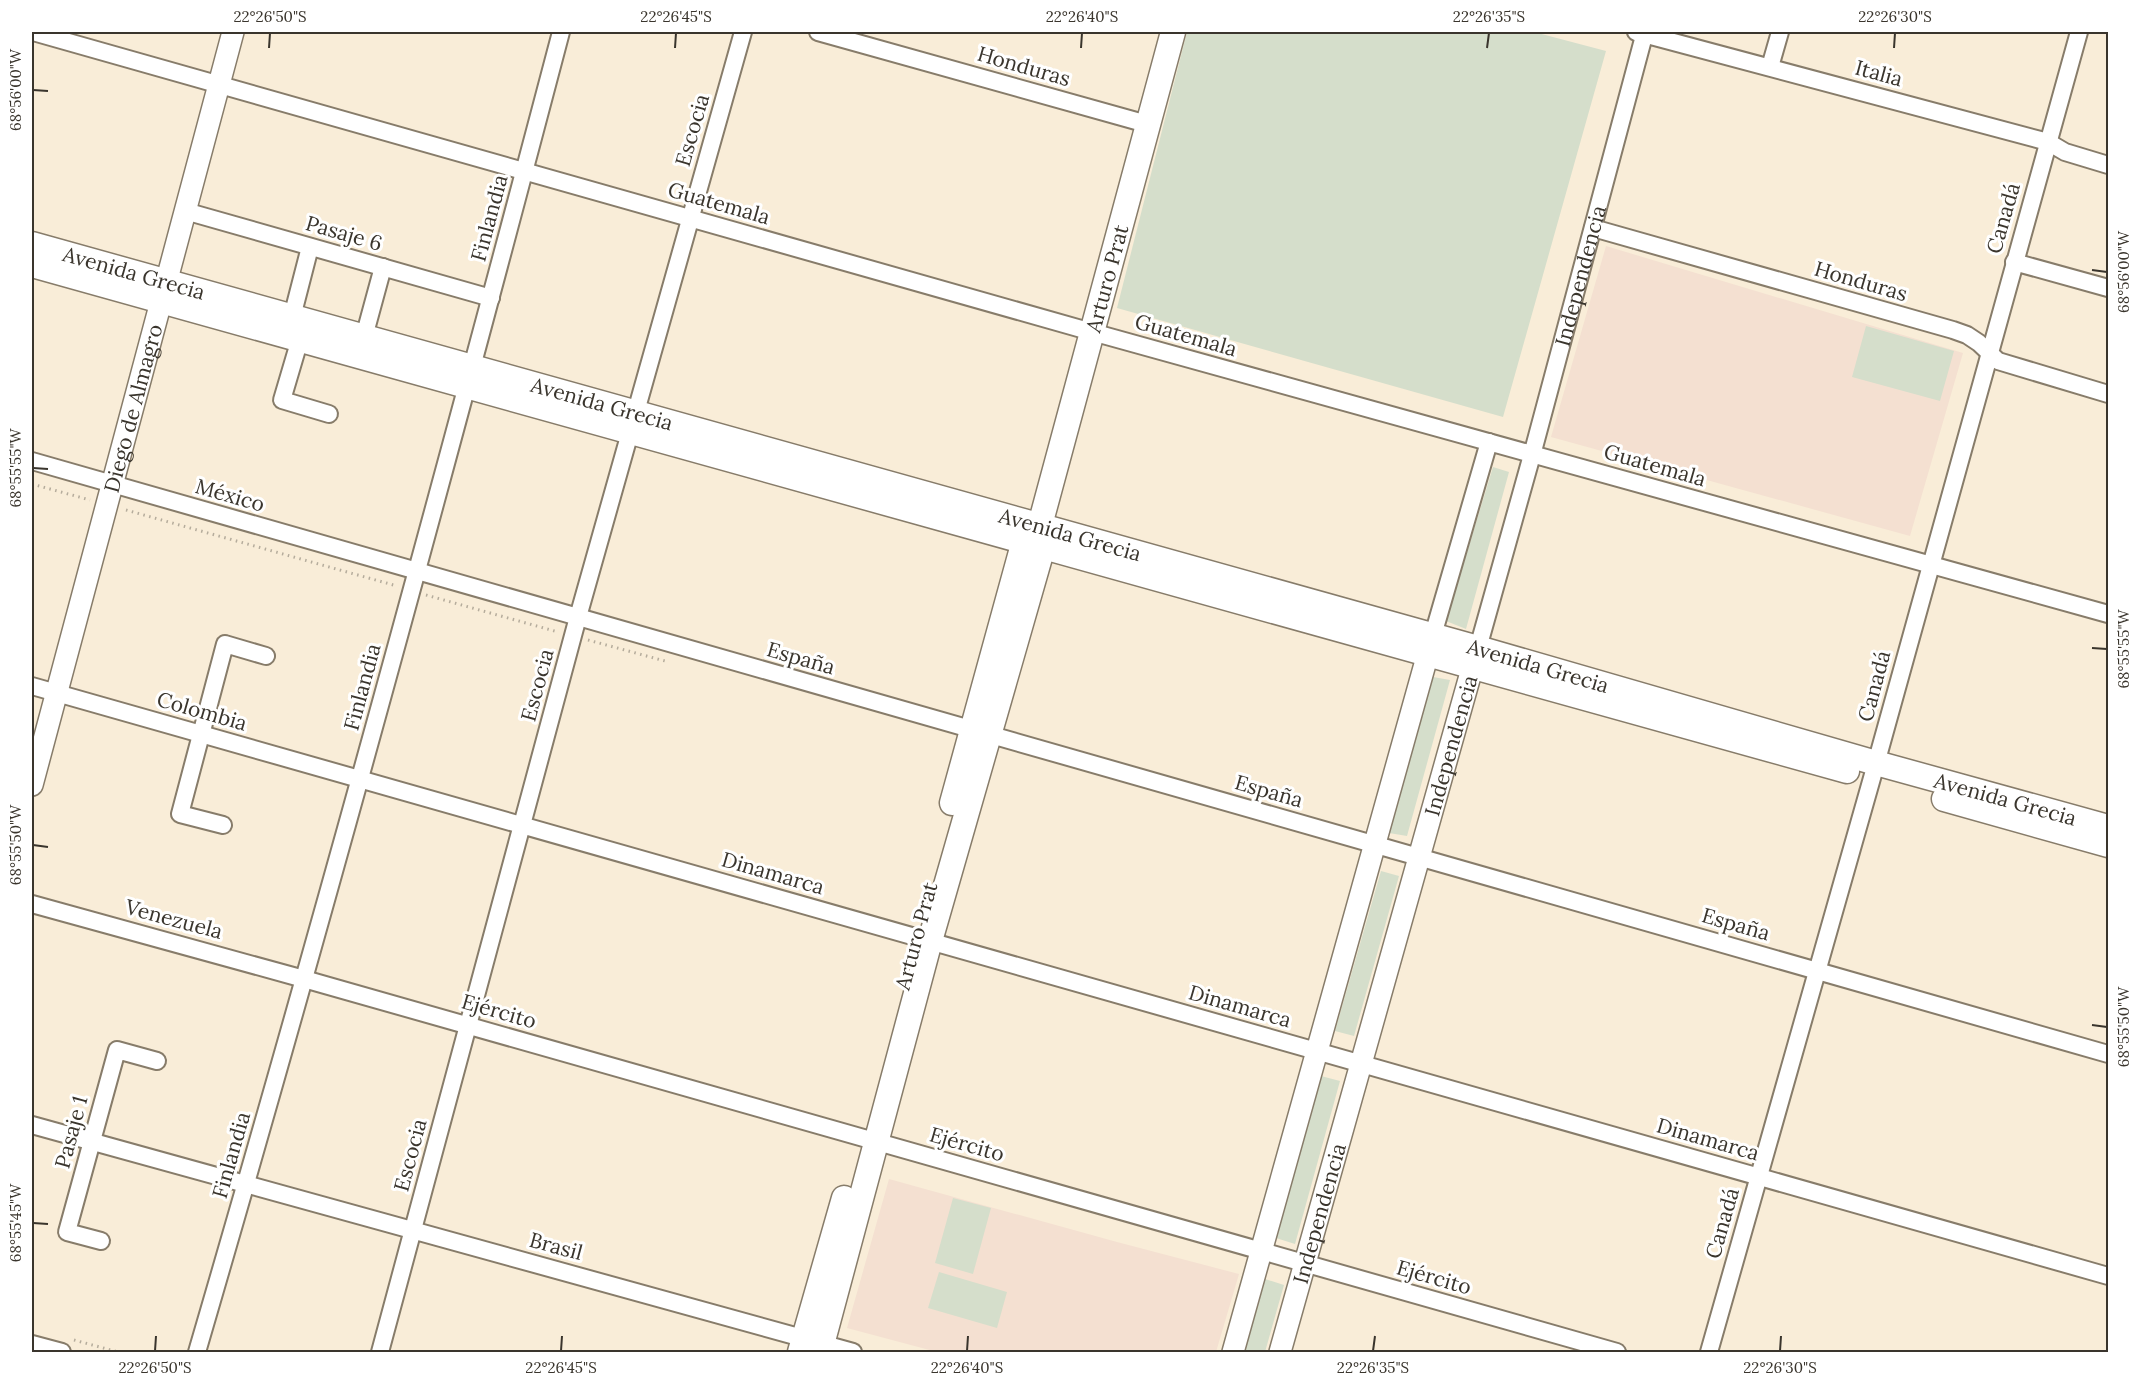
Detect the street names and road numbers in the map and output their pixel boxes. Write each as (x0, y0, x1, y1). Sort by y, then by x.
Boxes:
street label: Honduras (974, 40, 1074, 92)
street label: Italia (1852, 54, 1906, 92)
street label: Escocia (669, 91, 715, 169)
street label: Finlandia (464, 172, 514, 264)
street label: Guatemala (665, 176, 773, 230)
street label: Canadá (1980, 179, 2026, 257)
street label: Independencia (1548, 202, 1612, 349)
street label: Pasaje 6 (303, 209, 385, 257)
street label: Arturo Prat (1079, 221, 1134, 336)
street label: Avenida Grecia (59, 240, 208, 305)
street label: Honduras (1811, 255, 1911, 307)
street label: Guatemala (1132, 308, 1240, 362)
street label: Diego de Almagro (97, 321, 168, 495)
street label: Avenida Grecia (527, 370, 676, 436)
street label: Guatemala (1601, 438, 1709, 492)
street label: México (192, 472, 268, 518)
street label: Avenida Grecia (995, 501, 1145, 567)
street label: Avenida Grecia (1463, 632, 1612, 699)
street label: España (764, 635, 838, 681)
street label: Finlandia (337, 641, 387, 733)
street label: Escocia (514, 646, 560, 724)
street label: Canadá (1852, 647, 1896, 725)
street label: Independencia (1418, 672, 1483, 819)
street label: Colombia (154, 685, 250, 737)
street label: Avenida Grecia (1930, 766, 2080, 831)
street label: España (1232, 768, 1306, 814)
street label: Dinamarca (718, 845, 828, 901)
street label: Arturo Prat (888, 878, 944, 994)
street label: Venezuela (121, 893, 226, 945)
street label: España (1699, 901, 1773, 947)
street label: Dinamarca (1185, 978, 1295, 1034)
street label: Ejército (458, 987, 540, 1035)
street label: Pasaje 1 (48, 1093, 94, 1171)
street label: Finlandia (206, 1109, 256, 1201)
street label: Dinamarca (1653, 1111, 1763, 1167)
street label: Escocia (387, 1116, 433, 1194)
street label: Ejército (926, 1120, 1008, 1168)
street label: Independencia (1286, 1140, 1352, 1287)
street label: Canadá (1699, 1184, 1745, 1262)
street label: Brasil (526, 1226, 586, 1266)
street label: Ejército (1393, 1253, 1475, 1301)

